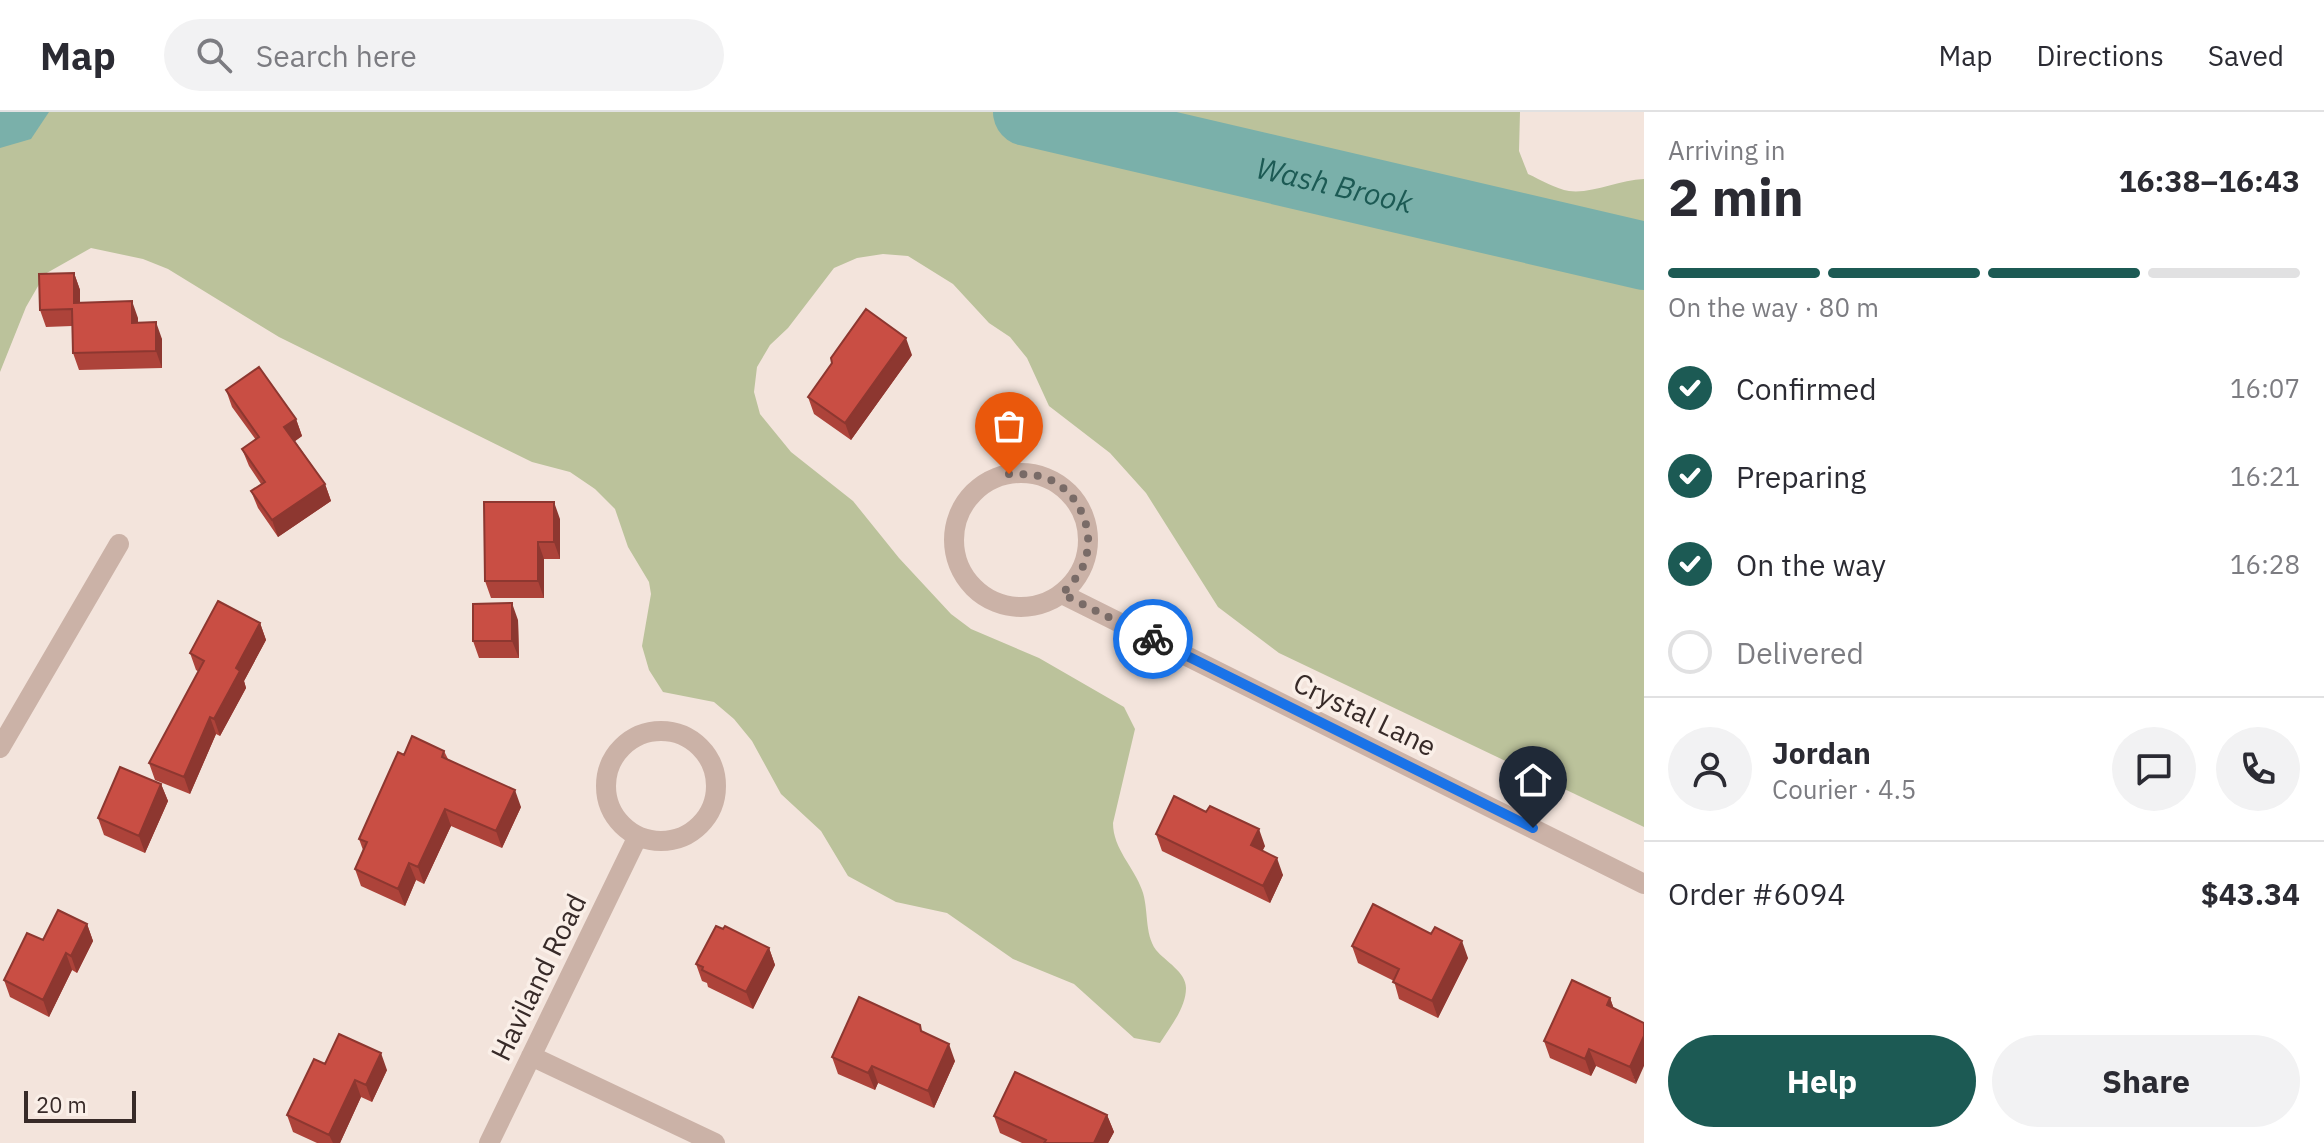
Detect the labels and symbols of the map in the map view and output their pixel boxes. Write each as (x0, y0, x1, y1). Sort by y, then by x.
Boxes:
water label: Wash Brook (1253, 147, 1417, 221)
pin (975, 392, 1043, 474)
courier (1113, 599, 1193, 679)
street label: Crystal Lane (1287, 664, 1443, 764)
pin (1499, 746, 1567, 828)
street label: Haviland Road (482, 888, 594, 1066)
scale bar (24, 1087, 136, 1123)

